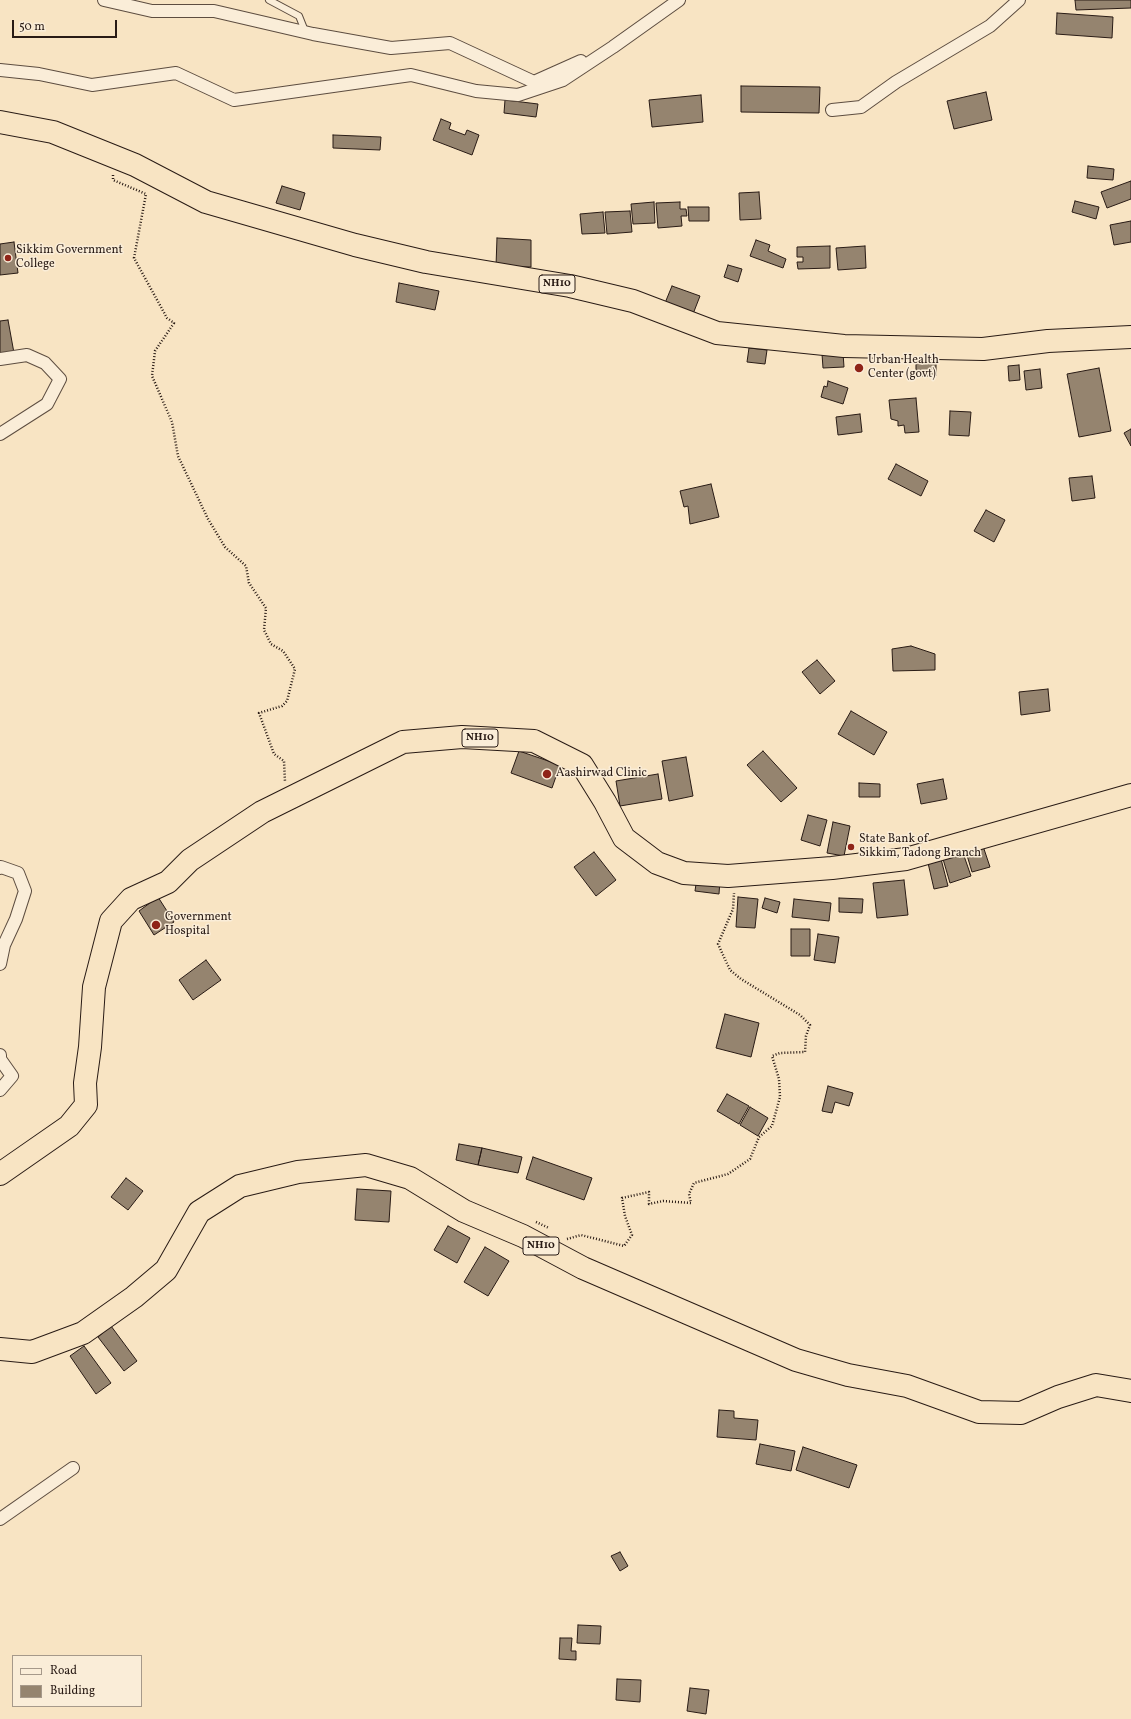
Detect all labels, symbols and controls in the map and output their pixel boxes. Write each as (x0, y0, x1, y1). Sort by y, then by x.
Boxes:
scale bar (14, 12, 119, 38)
text: 50 m (19, 19, 45, 35)
place label: Sikkim Government College (16, 244, 123, 272)
marker: Sikkim Government College (3, 253, 13, 263)
road number: NH10 (539, 275, 575, 293)
place label: Urban Health Center (govt) (868, 354, 939, 382)
marker: Urban Health Center (govt) (853, 362, 865, 374)
road number: NH10 (462, 729, 498, 747)
place label: Aashirwad Clinic (556, 767, 647, 781)
marker: Aashirwad Clinic (541, 768, 553, 780)
place label: State Bank of Sikkim, Tadong Branch (859, 833, 981, 861)
marker: State Bank of Sikkim, Tadong Branch (846, 842, 856, 852)
place label: Government Hospital (165, 911, 232, 939)
marker: Government Hospital (150, 919, 162, 931)
road number: NH10 (523, 1237, 559, 1255)
legend (12, 1655, 142, 1707)
text: Road (50, 1663, 77, 1679)
text: Building (50, 1683, 95, 1699)

